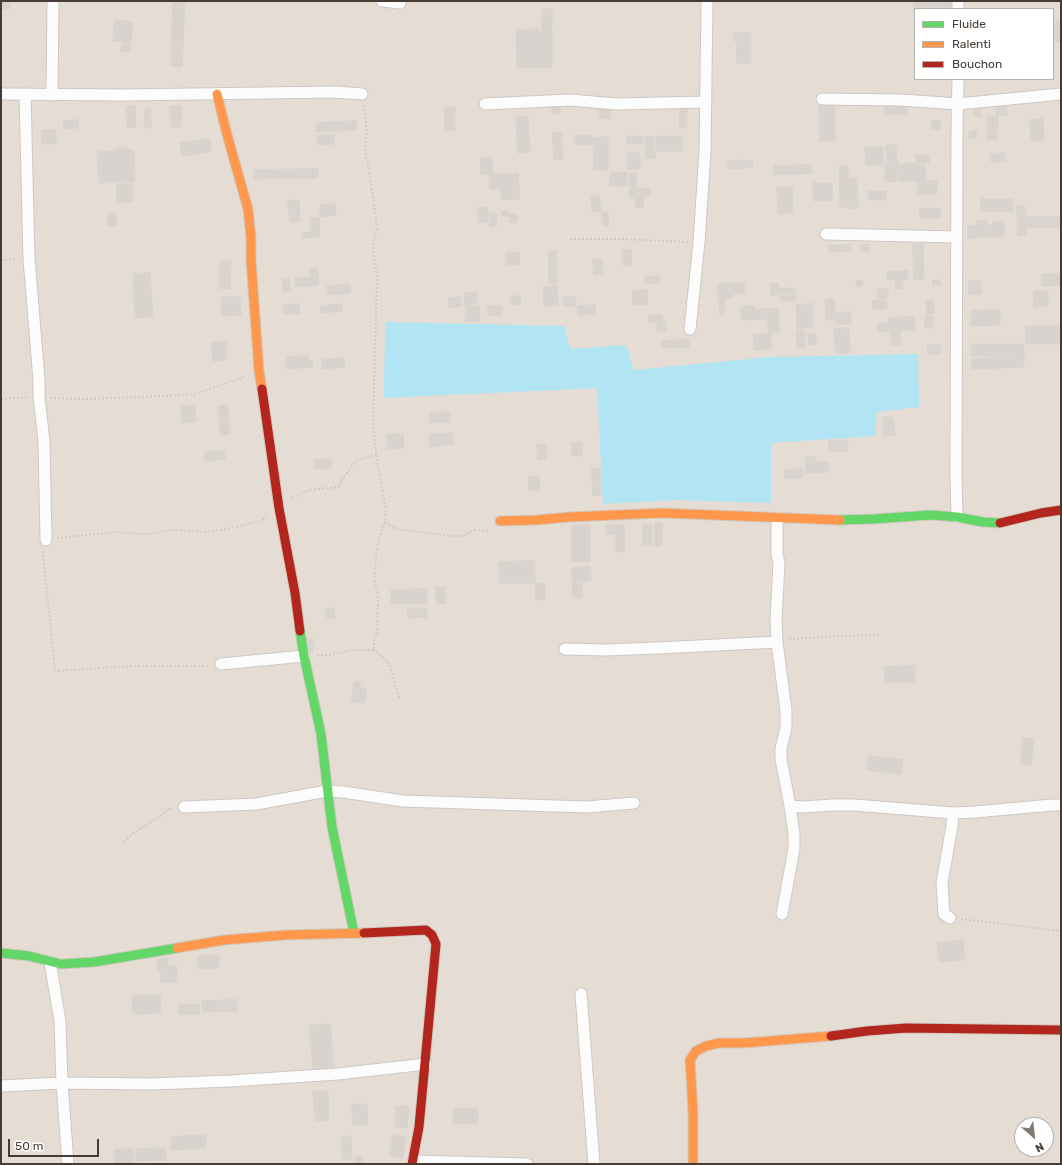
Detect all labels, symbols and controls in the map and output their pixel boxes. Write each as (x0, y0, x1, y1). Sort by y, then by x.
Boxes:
legend (914, 8, 1054, 80)
text: Fluide (952, 17, 986, 31)
text: Ralenti (952, 37, 991, 51)
text: Bouchon (952, 57, 1002, 71)
north arrow (1014, 1117, 1054, 1157)
scale bar (10, 1131, 101, 1157)
text: 50 m (15, 1139, 43, 1153)
text: N (1033, 1140, 1046, 1155)

